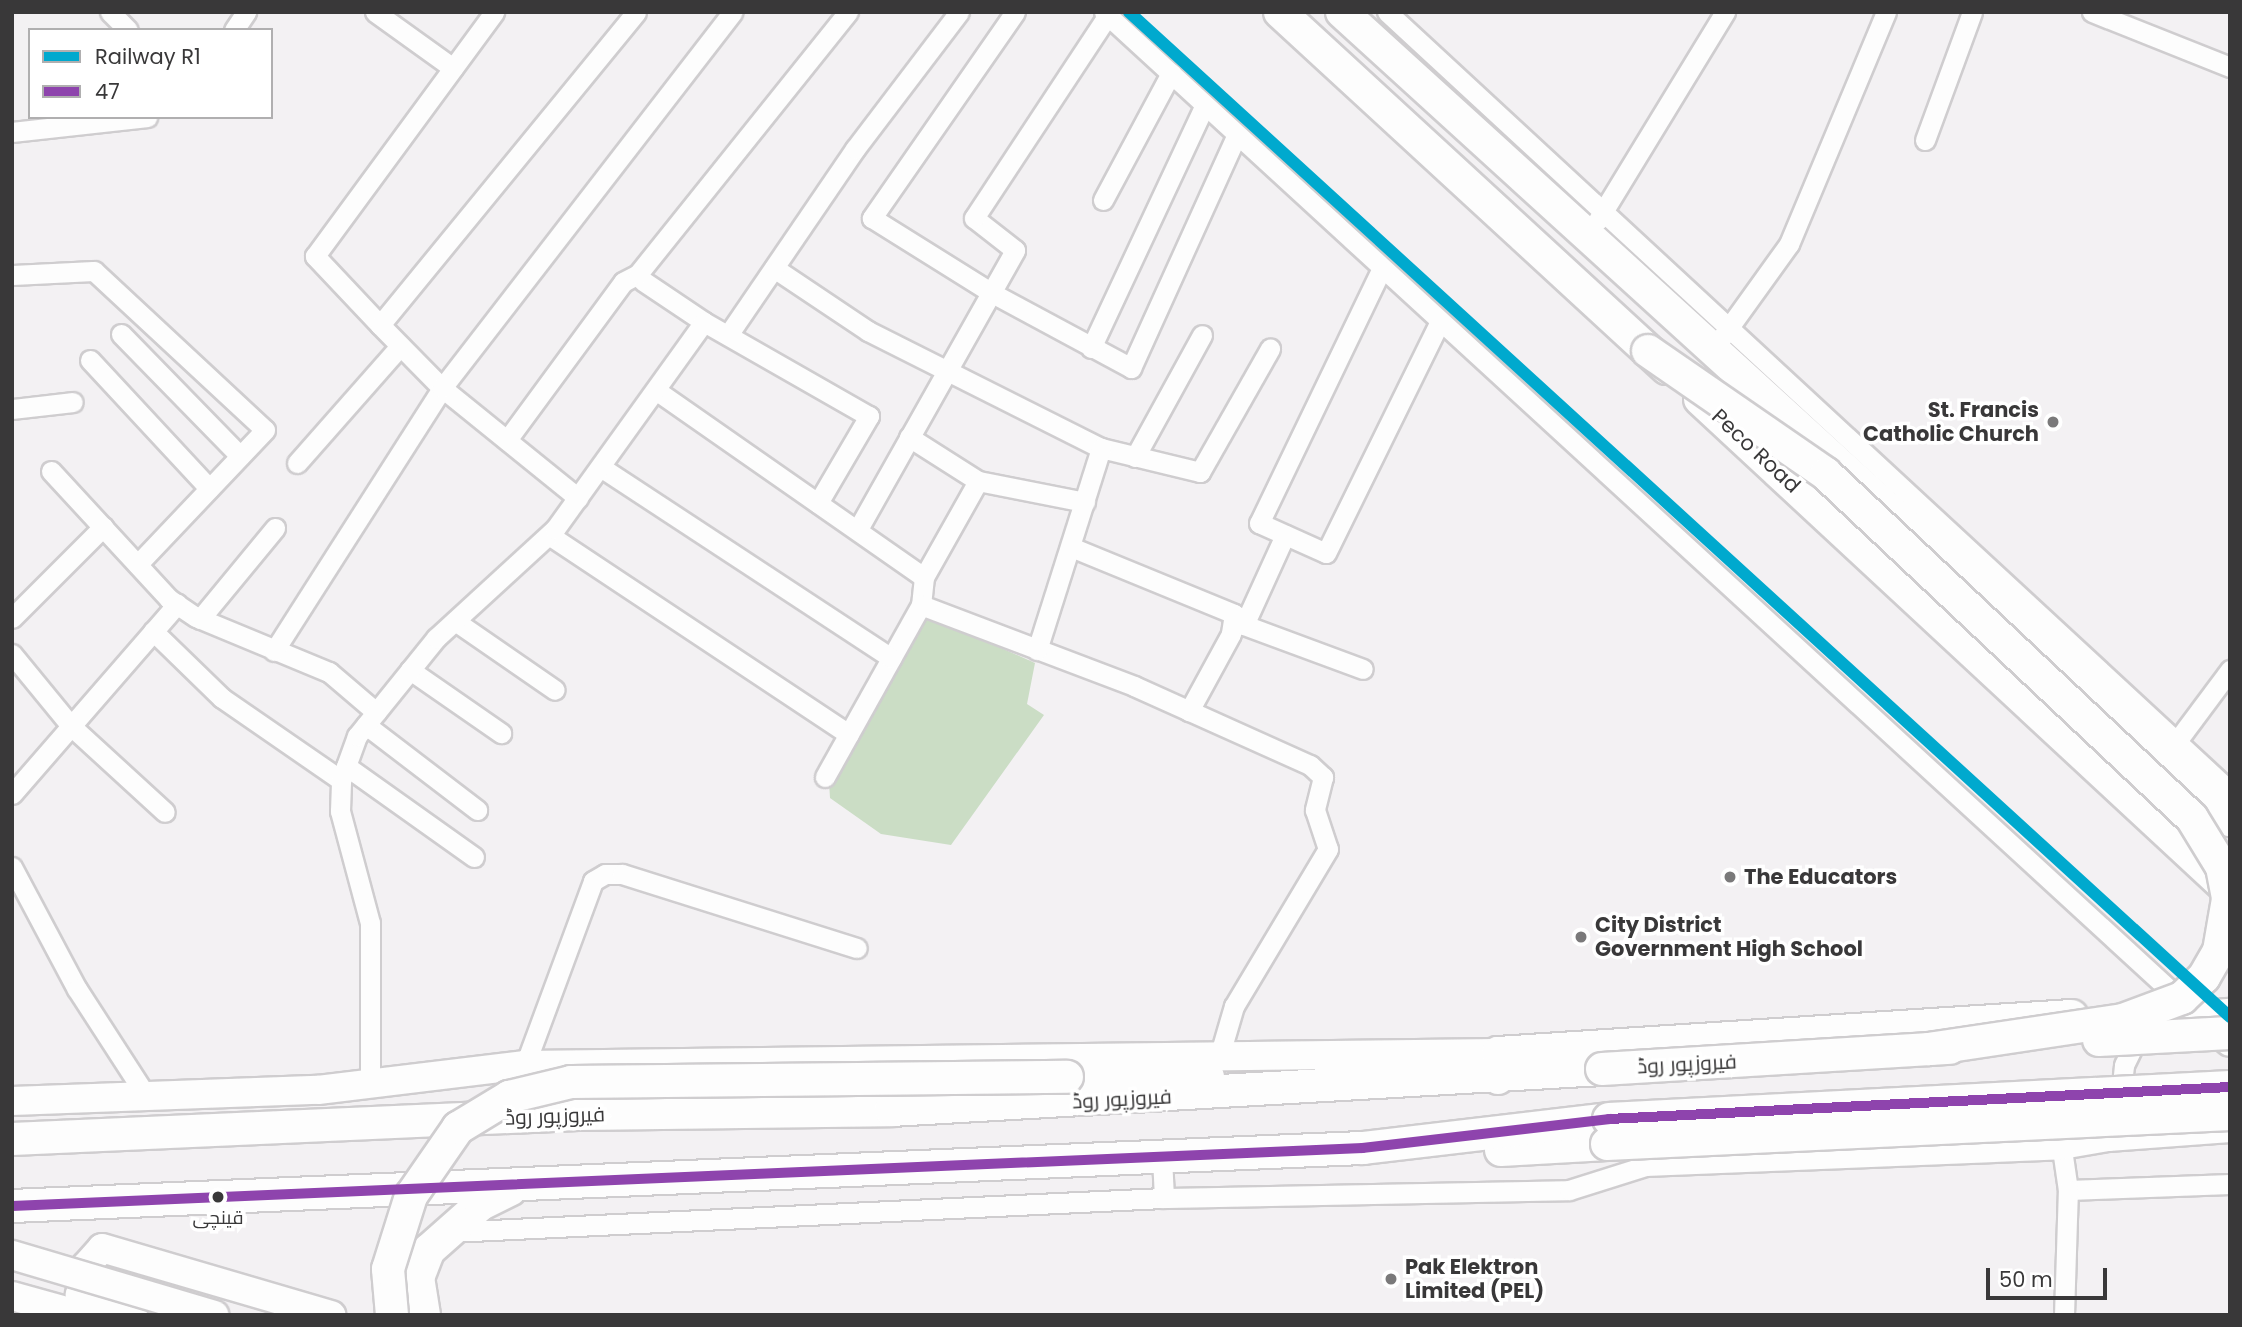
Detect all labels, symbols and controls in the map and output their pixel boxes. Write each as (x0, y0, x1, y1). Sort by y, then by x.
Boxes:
legend (28, 28, 273, 119)
text: Railway R1 (95, 42, 201, 71)
text: 47 (95, 77, 120, 106)
place label: St. Francis Catholic Church (1863, 397, 2039, 447)
street label: Peco Road (1707, 404, 1805, 498)
marker: St. Francis Catholic Church (2045, 414, 2061, 430)
place label: The Educators (1744, 864, 1897, 890)
marker: The Educators (1722, 869, 1738, 885)
place label: City District Government High School (1595, 912, 1863, 962)
marker: City District Government High School (1573, 929, 1589, 945)
street label: فیروزپور روڈ (1636, 1049, 1738, 1079)
street label: فیروزپور روڈ (1071, 1084, 1173, 1114)
street label: فیروزپور روڈ (505, 1102, 605, 1130)
marker: قینچی (211, 1190, 225, 1204)
place label: قینچی (193, 1207, 243, 1229)
place label: Pak Elektron Limited (PEL) (1405, 1254, 1544, 1304)
scale bar (1990, 1254, 2111, 1298)
text: 50 m (1999, 1265, 2053, 1294)
marker: Pak Elektron Limited (PEL) (1383, 1271, 1399, 1287)

